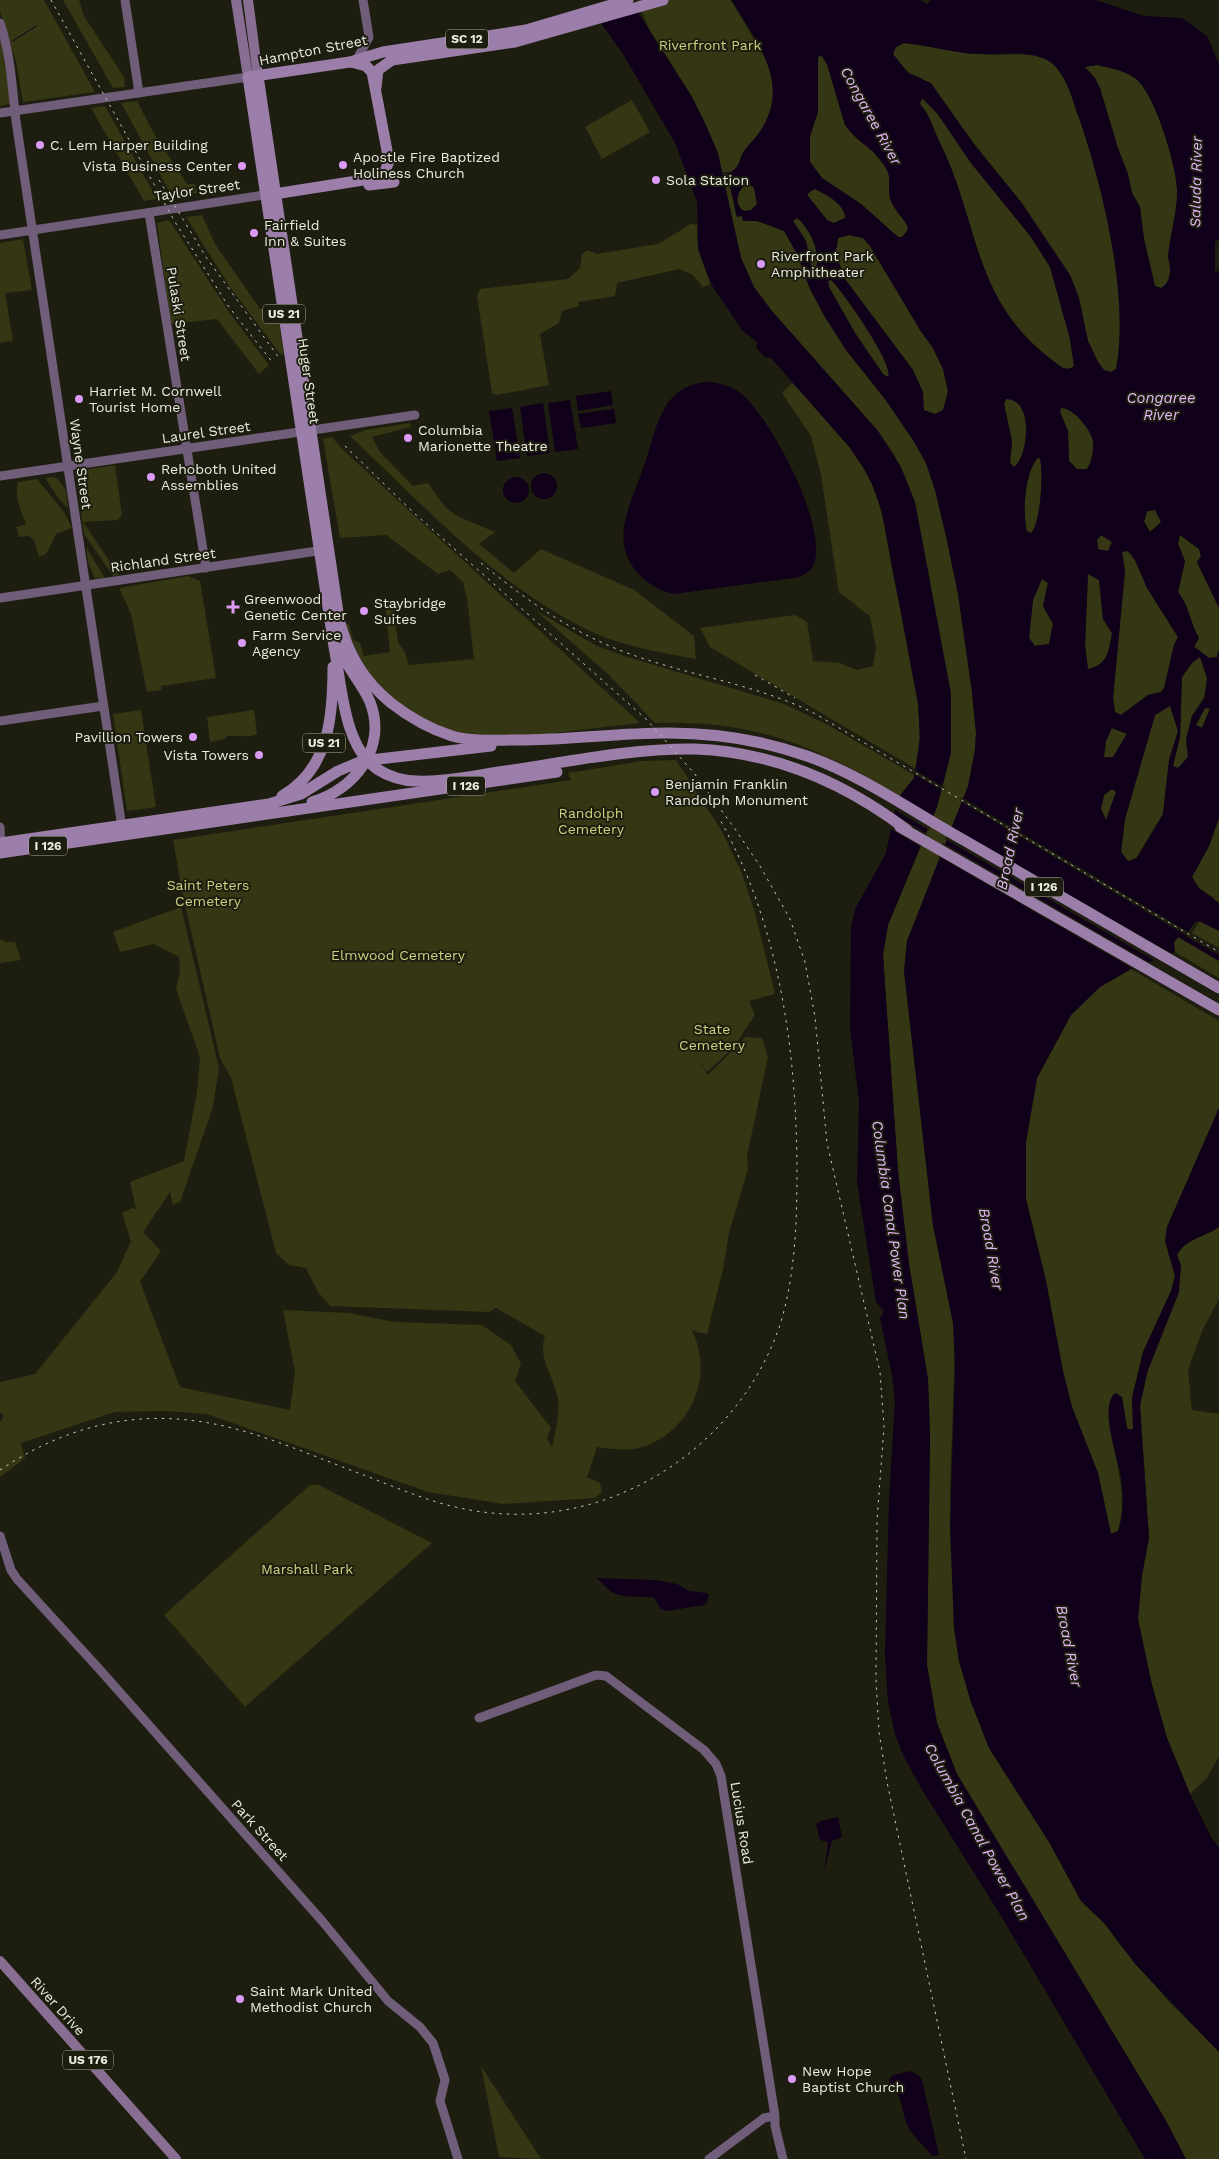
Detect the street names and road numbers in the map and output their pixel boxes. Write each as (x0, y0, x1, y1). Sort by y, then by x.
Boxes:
road number: SC 12 (446, 30, 488, 48)
street label: Hampton Street (257, 32, 369, 68)
street label: Taylor Street (153, 176, 241, 204)
street label: Pulaski Street (164, 266, 194, 362)
road number: US 21 (263, 304, 305, 324)
street label: Huger Street (295, 337, 323, 425)
street label: Wayne Street (67, 418, 95, 510)
street label: Laurel Street (161, 418, 251, 446)
street label: Richland Street (109, 545, 217, 575)
road number: US 21 (303, 734, 345, 752)
road number: I 126 (447, 776, 485, 796)
road number: I 126 (29, 836, 67, 856)
road number: I 126 (1025, 878, 1063, 896)
street label: Lucius Road (728, 1781, 756, 1865)
street label: Park Street (228, 1796, 292, 1864)
street label: River Drive (28, 1973, 88, 2039)
road number: US 176 (63, 2050, 113, 2070)

